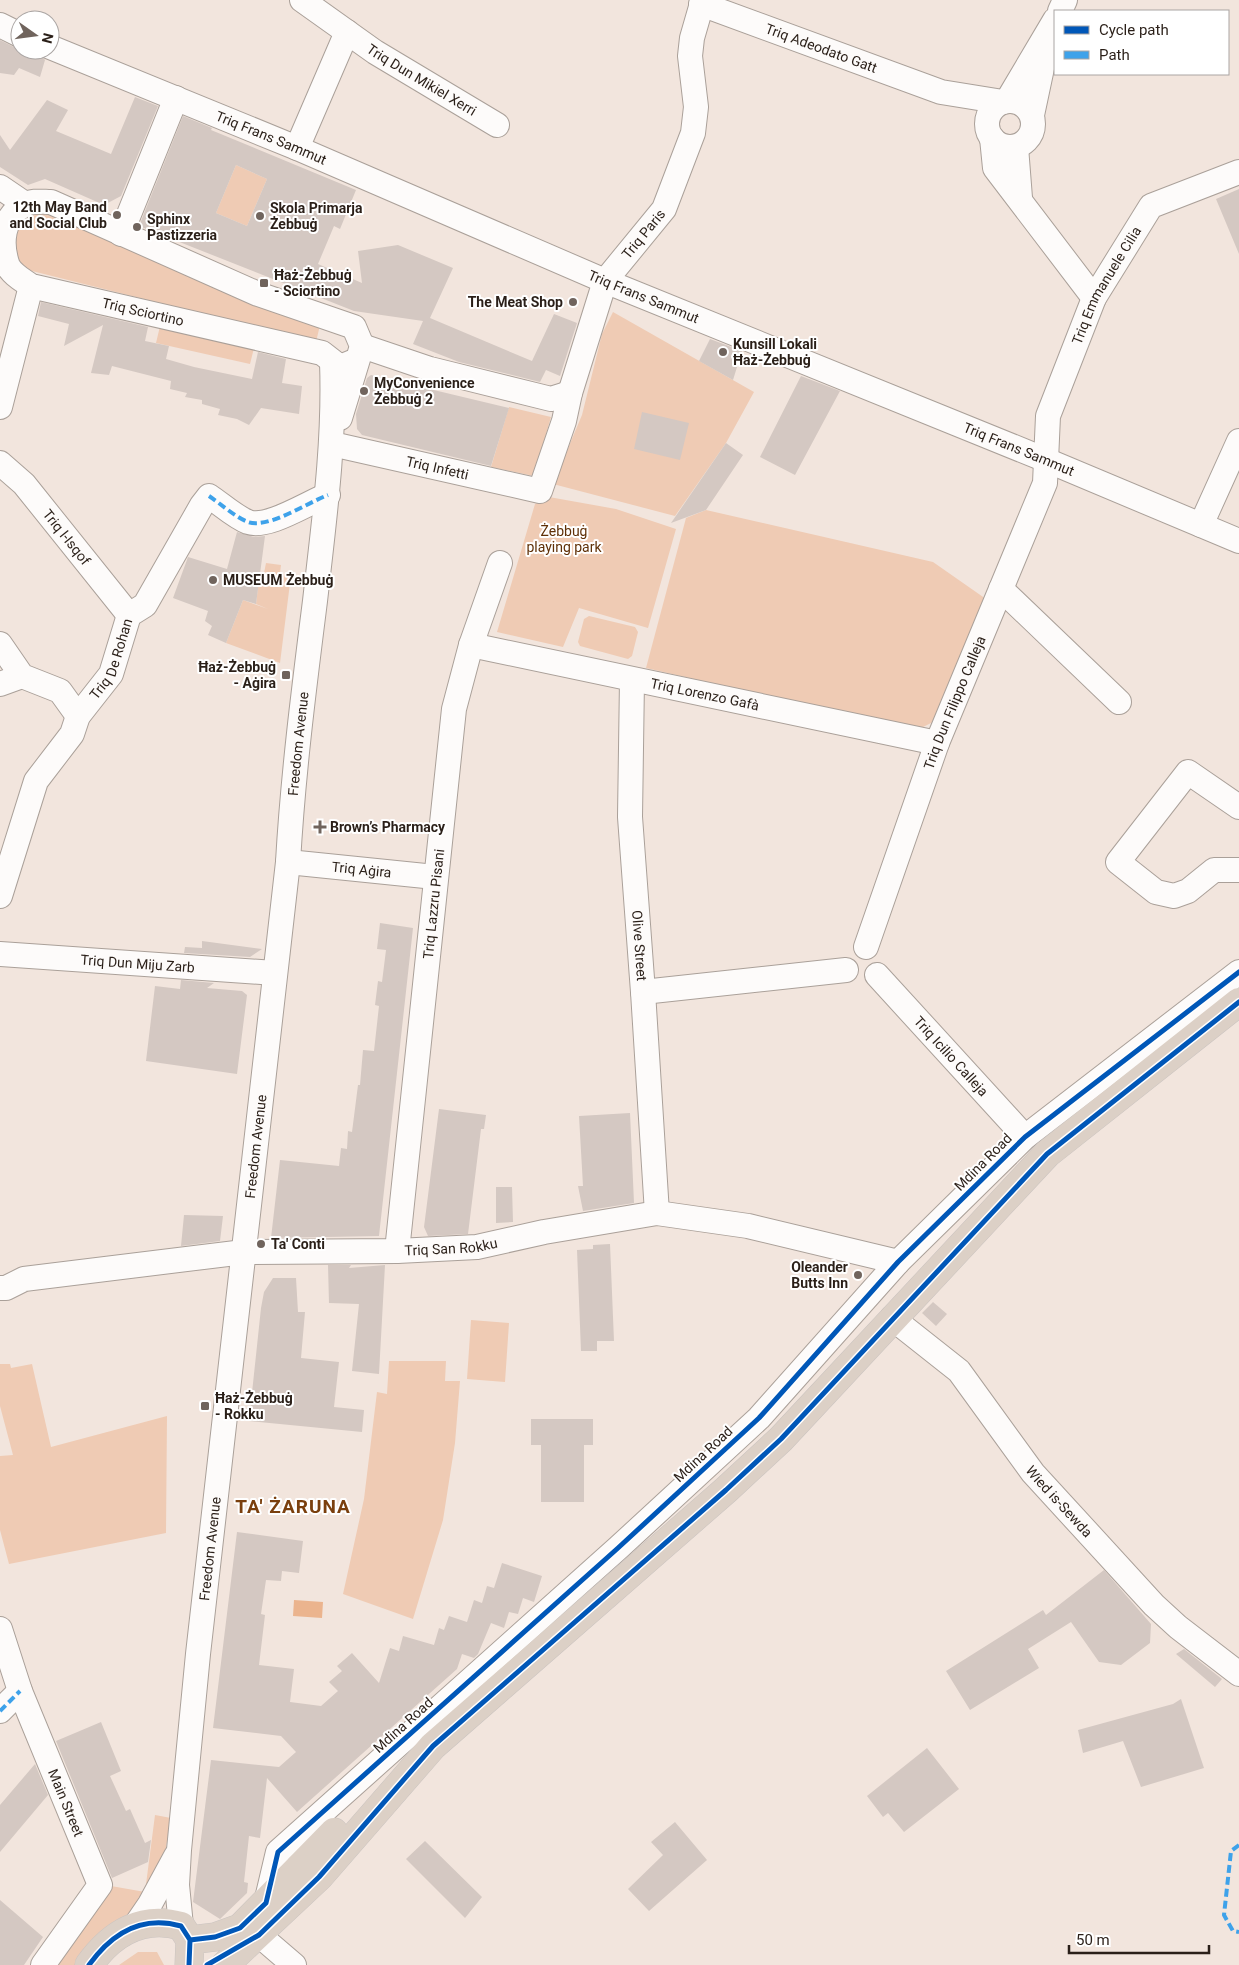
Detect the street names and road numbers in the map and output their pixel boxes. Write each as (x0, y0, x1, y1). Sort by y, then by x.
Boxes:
street label: Triq Adeodato Gatt (763, 20, 880, 76)
street label: Triq Dun Mikiel Xerri (364, 41, 479, 119)
street label: Triq Frans Sammut (213, 108, 329, 168)
street label: Triq Paris (619, 206, 668, 262)
street label: Triq Emmanuele Cilia (1069, 224, 1144, 347)
street label: Triq Frans Sammut (586, 267, 702, 326)
street label: Triq Sciortino (101, 295, 185, 329)
street label: Triq Frans Sammut (961, 419, 1077, 479)
street label: Triq Infetti (404, 453, 470, 483)
street label: Triq l-Isqof (40, 506, 94, 568)
street label: Triq De Rohan (86, 617, 135, 702)
street label: Triq Dun Filippo Calleja (920, 633, 989, 771)
street label: Triq Lorenzo Gafà (649, 675, 761, 713)
street label: Freedom Avenue (285, 691, 312, 796)
street label: Triq Lazzru Pisani (420, 848, 447, 960)
street label: Triq Aġira (331, 859, 392, 881)
street label: Olive Street (629, 910, 650, 982)
street label: Triq Dun Miju Zarb (80, 952, 195, 975)
street label: Triq Icilio Calleja (911, 1013, 992, 1099)
street label: Freedom Avenue (242, 1094, 270, 1199)
street label: Mdina Road (951, 1130, 1015, 1194)
street label: Triq San Rokku (404, 1235, 499, 1259)
street label: Mdina Road (670, 1423, 736, 1485)
street label: Wied is-Sewda (1022, 1463, 1096, 1540)
street label: Freedom Avenue (196, 1496, 224, 1602)
street label: Mdina Road (370, 1694, 436, 1756)
street label: Main Street (45, 1767, 87, 1839)

